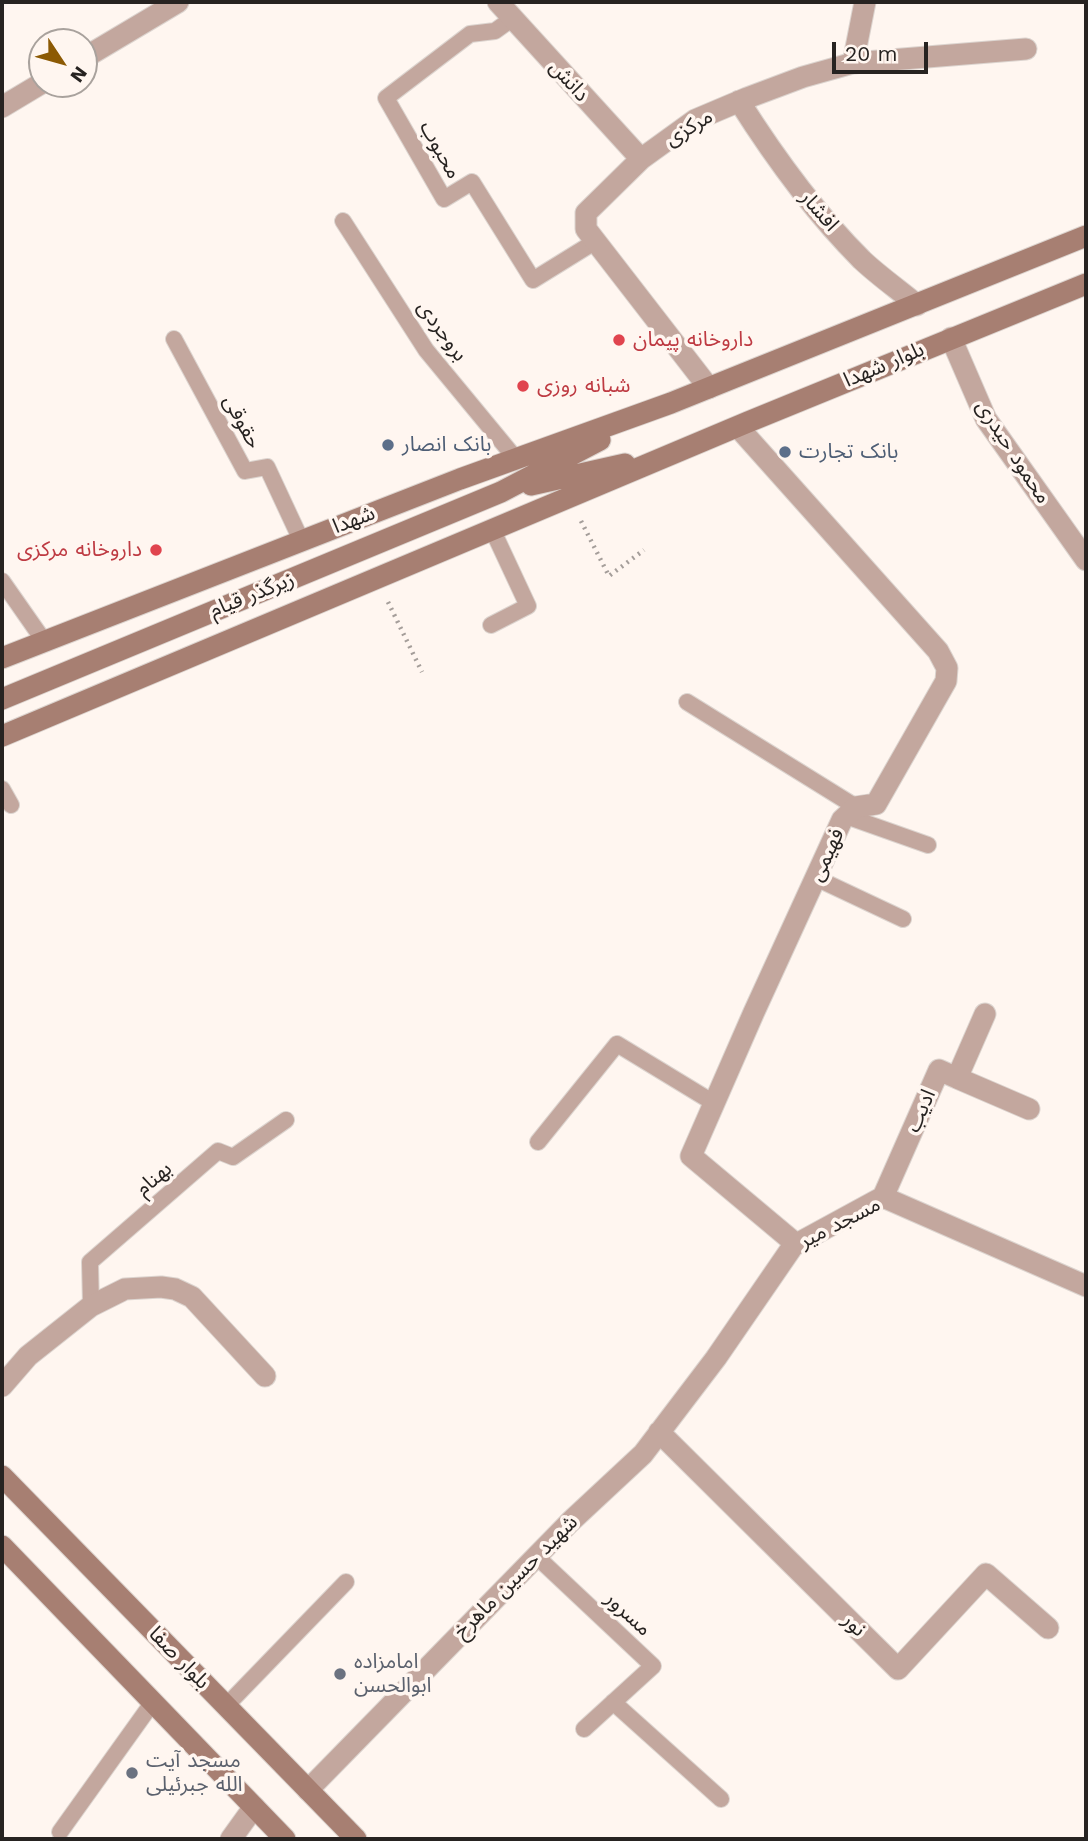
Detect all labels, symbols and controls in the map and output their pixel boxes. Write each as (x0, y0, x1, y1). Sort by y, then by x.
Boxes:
north arrow (28, 28, 98, 98)
scale bar (836, 28, 932, 72)
text: 20 m (845, 41, 897, 66)
street label: دانش (544, 55, 594, 107)
text: N (65, 62, 92, 87)
street label: مرکزی (660, 104, 718, 152)
street label: محبوب (414, 117, 466, 183)
street label: افشار (794, 185, 844, 237)
street label: بروجردی (411, 296, 473, 366)
place label: داروخانه پیمان (633, 327, 753, 353)
marker: داروخانه پیمان (611, 332, 627, 348)
street label: بلوار شهدا (840, 337, 928, 393)
place label: شبانه روزی (537, 373, 631, 399)
marker: شبانه روزی (515, 378, 531, 394)
street label: حقوقی (217, 391, 267, 453)
street label: محمود حیدری (970, 395, 1056, 509)
place label: بانک انصار (402, 432, 491, 458)
marker: بانک انصار (380, 437, 396, 453)
place label: بانک تجارت (799, 439, 898, 465)
marker: بانک تجارت (777, 444, 793, 460)
street label: شهدا (329, 500, 379, 540)
place label: داروخانه مرکزی (17, 537, 142, 563)
marker: داروخانه مرکزی (148, 542, 164, 558)
street label: زیرگذر قیام (206, 567, 298, 623)
street label: فهیمی (804, 825, 850, 885)
street label: ادیب (900, 1086, 942, 1136)
street label: بهنام (131, 1156, 177, 1202)
street label: مسجد میر (795, 1192, 885, 1254)
street label: شهید حسین ماهرخ (449, 1510, 583, 1644)
street label: مسرور (600, 1586, 656, 1642)
street label: نور (837, 1608, 871, 1642)
street label: بلوار صفا (143, 1621, 215, 1695)
place label: امامزاده ابوالحسن (354, 1649, 432, 1699)
marker: امامزاده ابوالحسن (332, 1666, 348, 1682)
place label: مسجد آیت الله جبرئیلی (146, 1748, 243, 1798)
marker: مسجد آیت الله جبرئیلی (124, 1765, 140, 1781)

